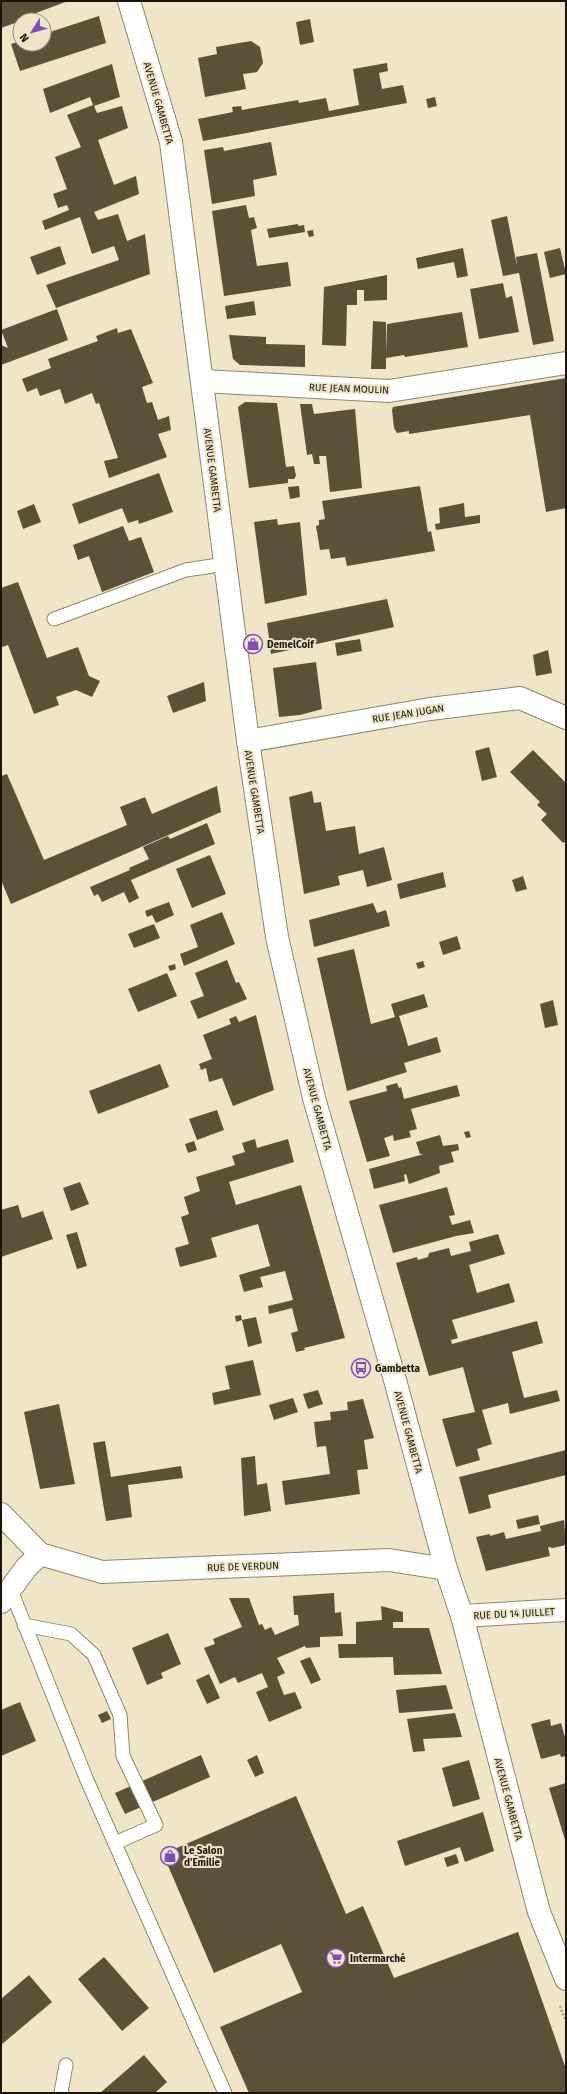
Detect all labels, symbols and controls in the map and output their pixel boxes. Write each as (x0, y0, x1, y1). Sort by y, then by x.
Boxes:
north arrow (12, 12, 52, 52)
text: N (17, 31, 32, 45)
street label: AVENUE GAMBETTA (141, 61, 176, 146)
street label: RUE JEAN MOULIN (309, 382, 389, 396)
street label: AVENUE GAMBETTA (201, 427, 223, 513)
shop icon: DemelCoif (242, 633, 264, 655)
place label: DemelCoif (267, 639, 315, 651)
street label: RUE JEAN JUGAN (371, 702, 445, 726)
street label: AVENUE GAMBETTA (241, 749, 267, 835)
street label: AVENUE GAMBETTA (300, 1067, 334, 1152)
bus stop icon: Gambetta (350, 1357, 372, 1379)
place label: Gambetta (375, 1363, 420, 1375)
street label: AVENUE GAMBETTA (391, 1390, 425, 1475)
street label: RUE DE VERDUN (207, 1560, 279, 1574)
street label: RUE DU 14 JUILLET (473, 1606, 556, 1622)
street label: AVENUE GAMBETTA (491, 1757, 525, 1842)
shop icon: Le Salon d'Emilie (159, 1845, 181, 1867)
place label: Le Salon d'Emilie (184, 1845, 223, 1869)
supermarket icon: Intermarché (325, 1947, 347, 1969)
place label: Intermarché (350, 1952, 406, 1965)

